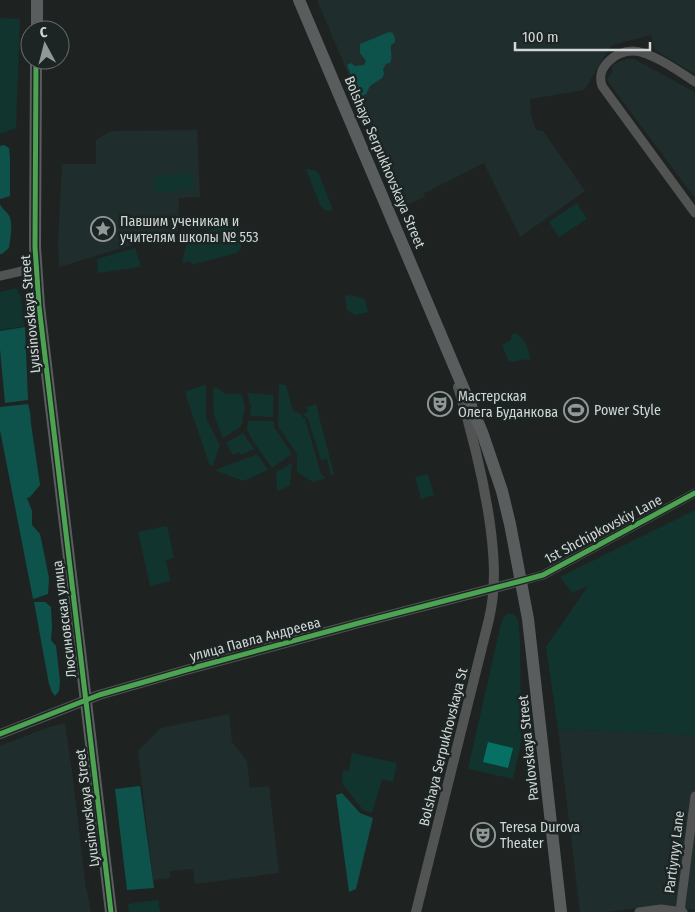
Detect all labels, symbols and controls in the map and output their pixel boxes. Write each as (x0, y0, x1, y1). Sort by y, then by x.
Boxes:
north arrow (20, 20, 70, 70)
scale bar (515, 20, 650, 52)
text: С (39, 24, 49, 41)
text: 100 m (522, 28, 559, 46)
street label: Bolshaya Serpukhovskaya Street (341, 74, 429, 251)
place label: Павшим ученикам и учителям школы № 553 (120, 213, 259, 246)
place icon: Павшим ученикам и учителям школы № 553 (90, 216, 116, 242)
street label: Lyusinovskaya Street (17, 254, 44, 374)
place label: Мастерская Олега Буданкова (458, 388, 558, 421)
theatre icon: Мастерская Олега Буданкова (427, 391, 453, 417)
sports icon: Power Style (563, 397, 589, 423)
place label: Power Style (594, 402, 661, 419)
street label: 1st Shchipkovskiy Lane (542, 491, 665, 568)
street label: Люсиновская улица (49, 559, 80, 679)
street label: улица Павла Андреева (188, 614, 323, 665)
street label: Bolshaya Serpukhovskaya St (416, 666, 471, 828)
street label: Pavlovskaya Street (514, 694, 542, 802)
street label: Lyusinovskaya Street (72, 748, 103, 868)
street label: Partiynyy Lane (661, 810, 688, 894)
place label: Teresa Durova Theater (500, 819, 580, 852)
theatre icon: Teresa Durova Theater (470, 822, 496, 848)

